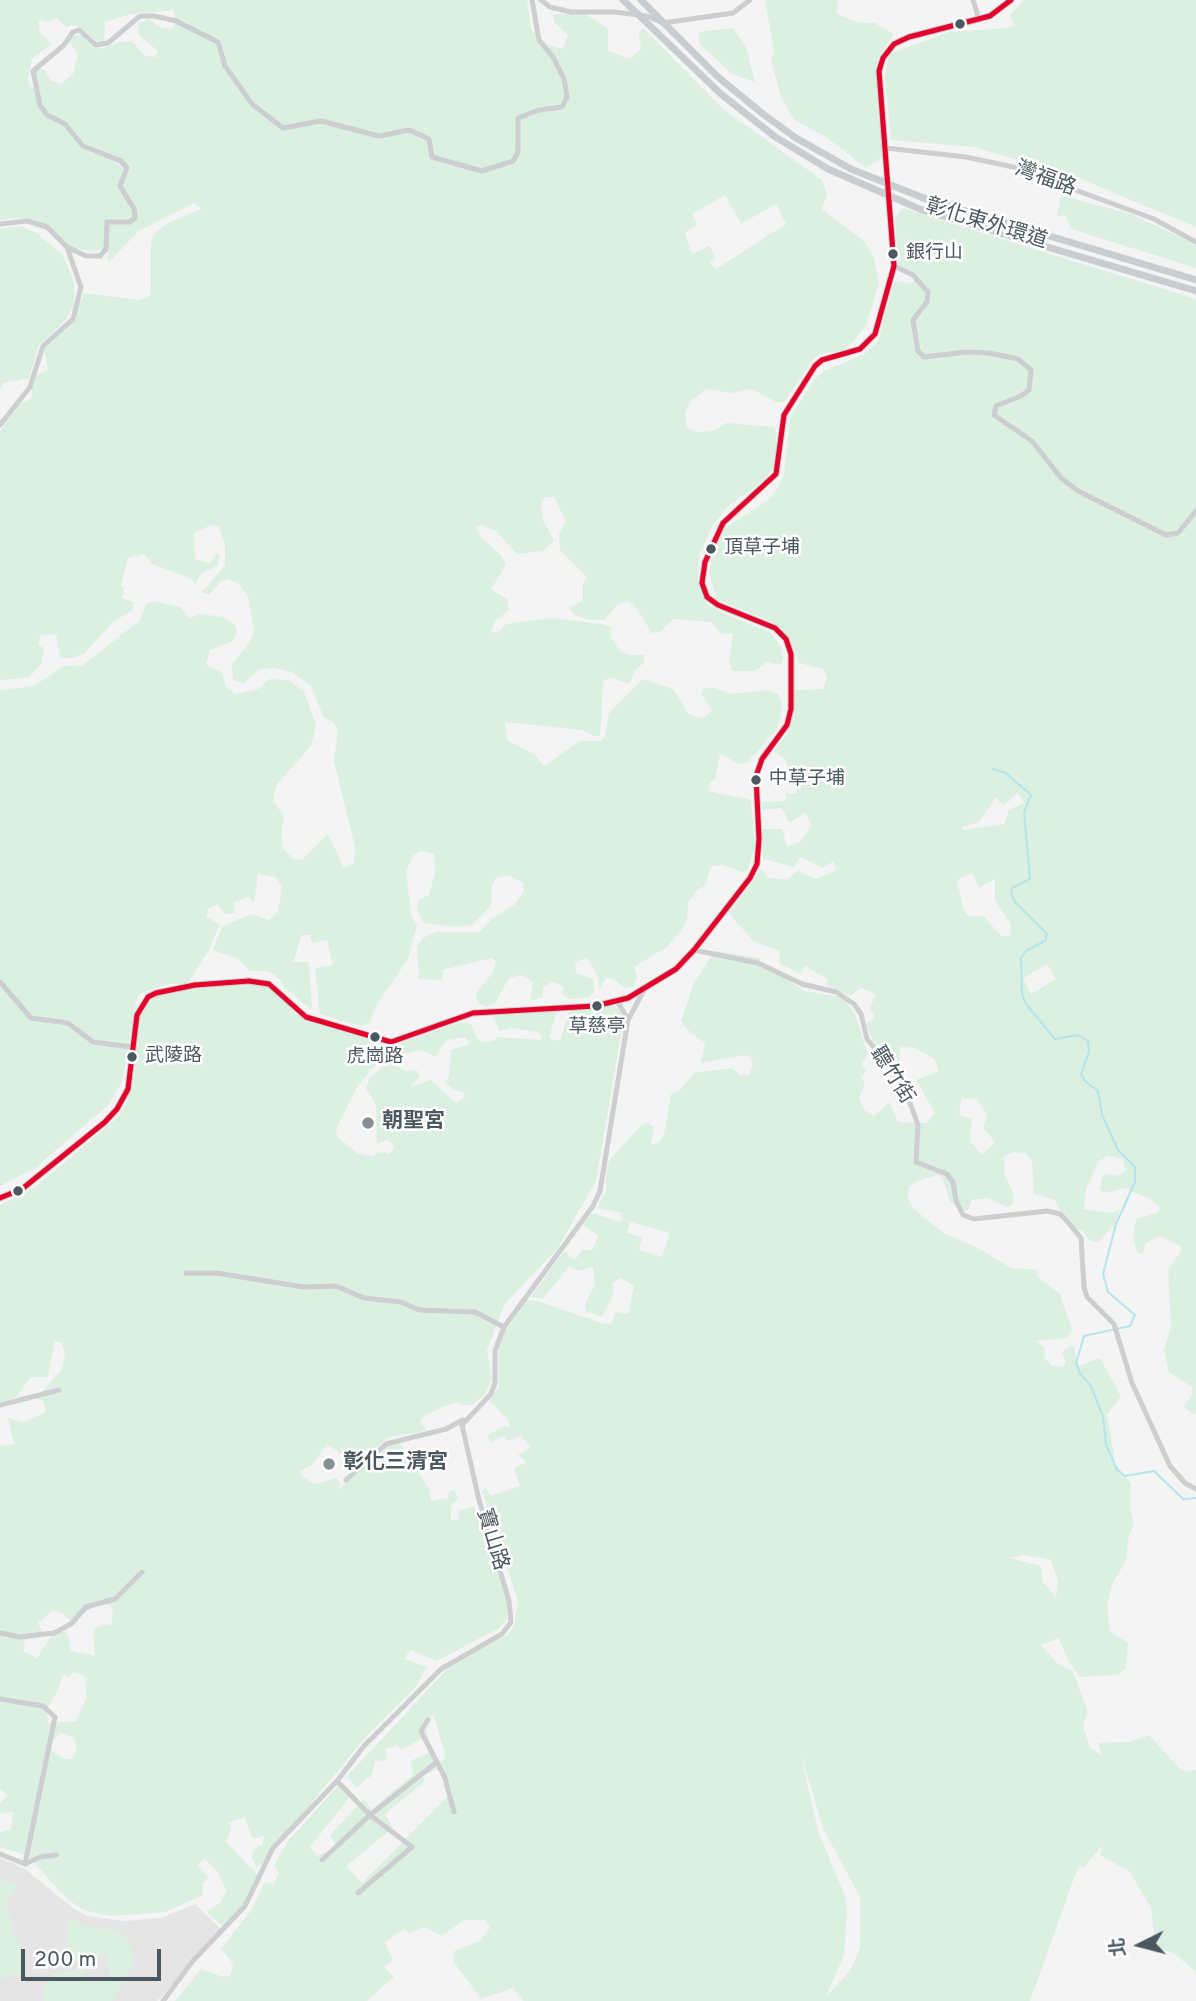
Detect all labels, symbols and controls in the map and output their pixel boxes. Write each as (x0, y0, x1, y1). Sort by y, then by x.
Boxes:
unlabelled marker (953, 17, 967, 31)
street label: 灣福路 (1011, 157, 1079, 203)
street label: 彰化東外環道 (922, 195, 1050, 255)
place label: 銀行山 (906, 243, 963, 265)
marker: 銀行山 (886, 247, 900, 261)
place label: 頂草子埔 (724, 538, 800, 560)
marker: 頂草子埔 (704, 542, 718, 556)
place label: 中草子埔 (769, 769, 845, 791)
marker: 中草子埔 (749, 773, 763, 787)
marker: 草慈亭 (590, 999, 604, 1013)
place label: 草慈亭 (569, 1017, 625, 1039)
marker: 虎崗路 (368, 1030, 382, 1044)
street label: 聽竹街 (864, 1043, 918, 1109)
place label: 武陵路 (145, 1046, 202, 1068)
place label: 虎崗路 (347, 1047, 403, 1069)
marker: 武陵路 (125, 1050, 139, 1064)
place label: 朝聖宮 (382, 1110, 445, 1136)
marker: 朝聖宮 (360, 1115, 376, 1131)
unlabelled marker (11, 1184, 25, 1198)
place label: 彰化三清宮 (343, 1451, 448, 1477)
marker: 彰化三清宮 (321, 1456, 337, 1472)
street label: 寶山路 (470, 1506, 512, 1574)
north arrow (1105, 1910, 1175, 1980)
scale bar (24, 1934, 164, 1978)
text: 北 (1106, 1936, 1132, 1958)
text: 200 m (34, 1947, 96, 1974)

